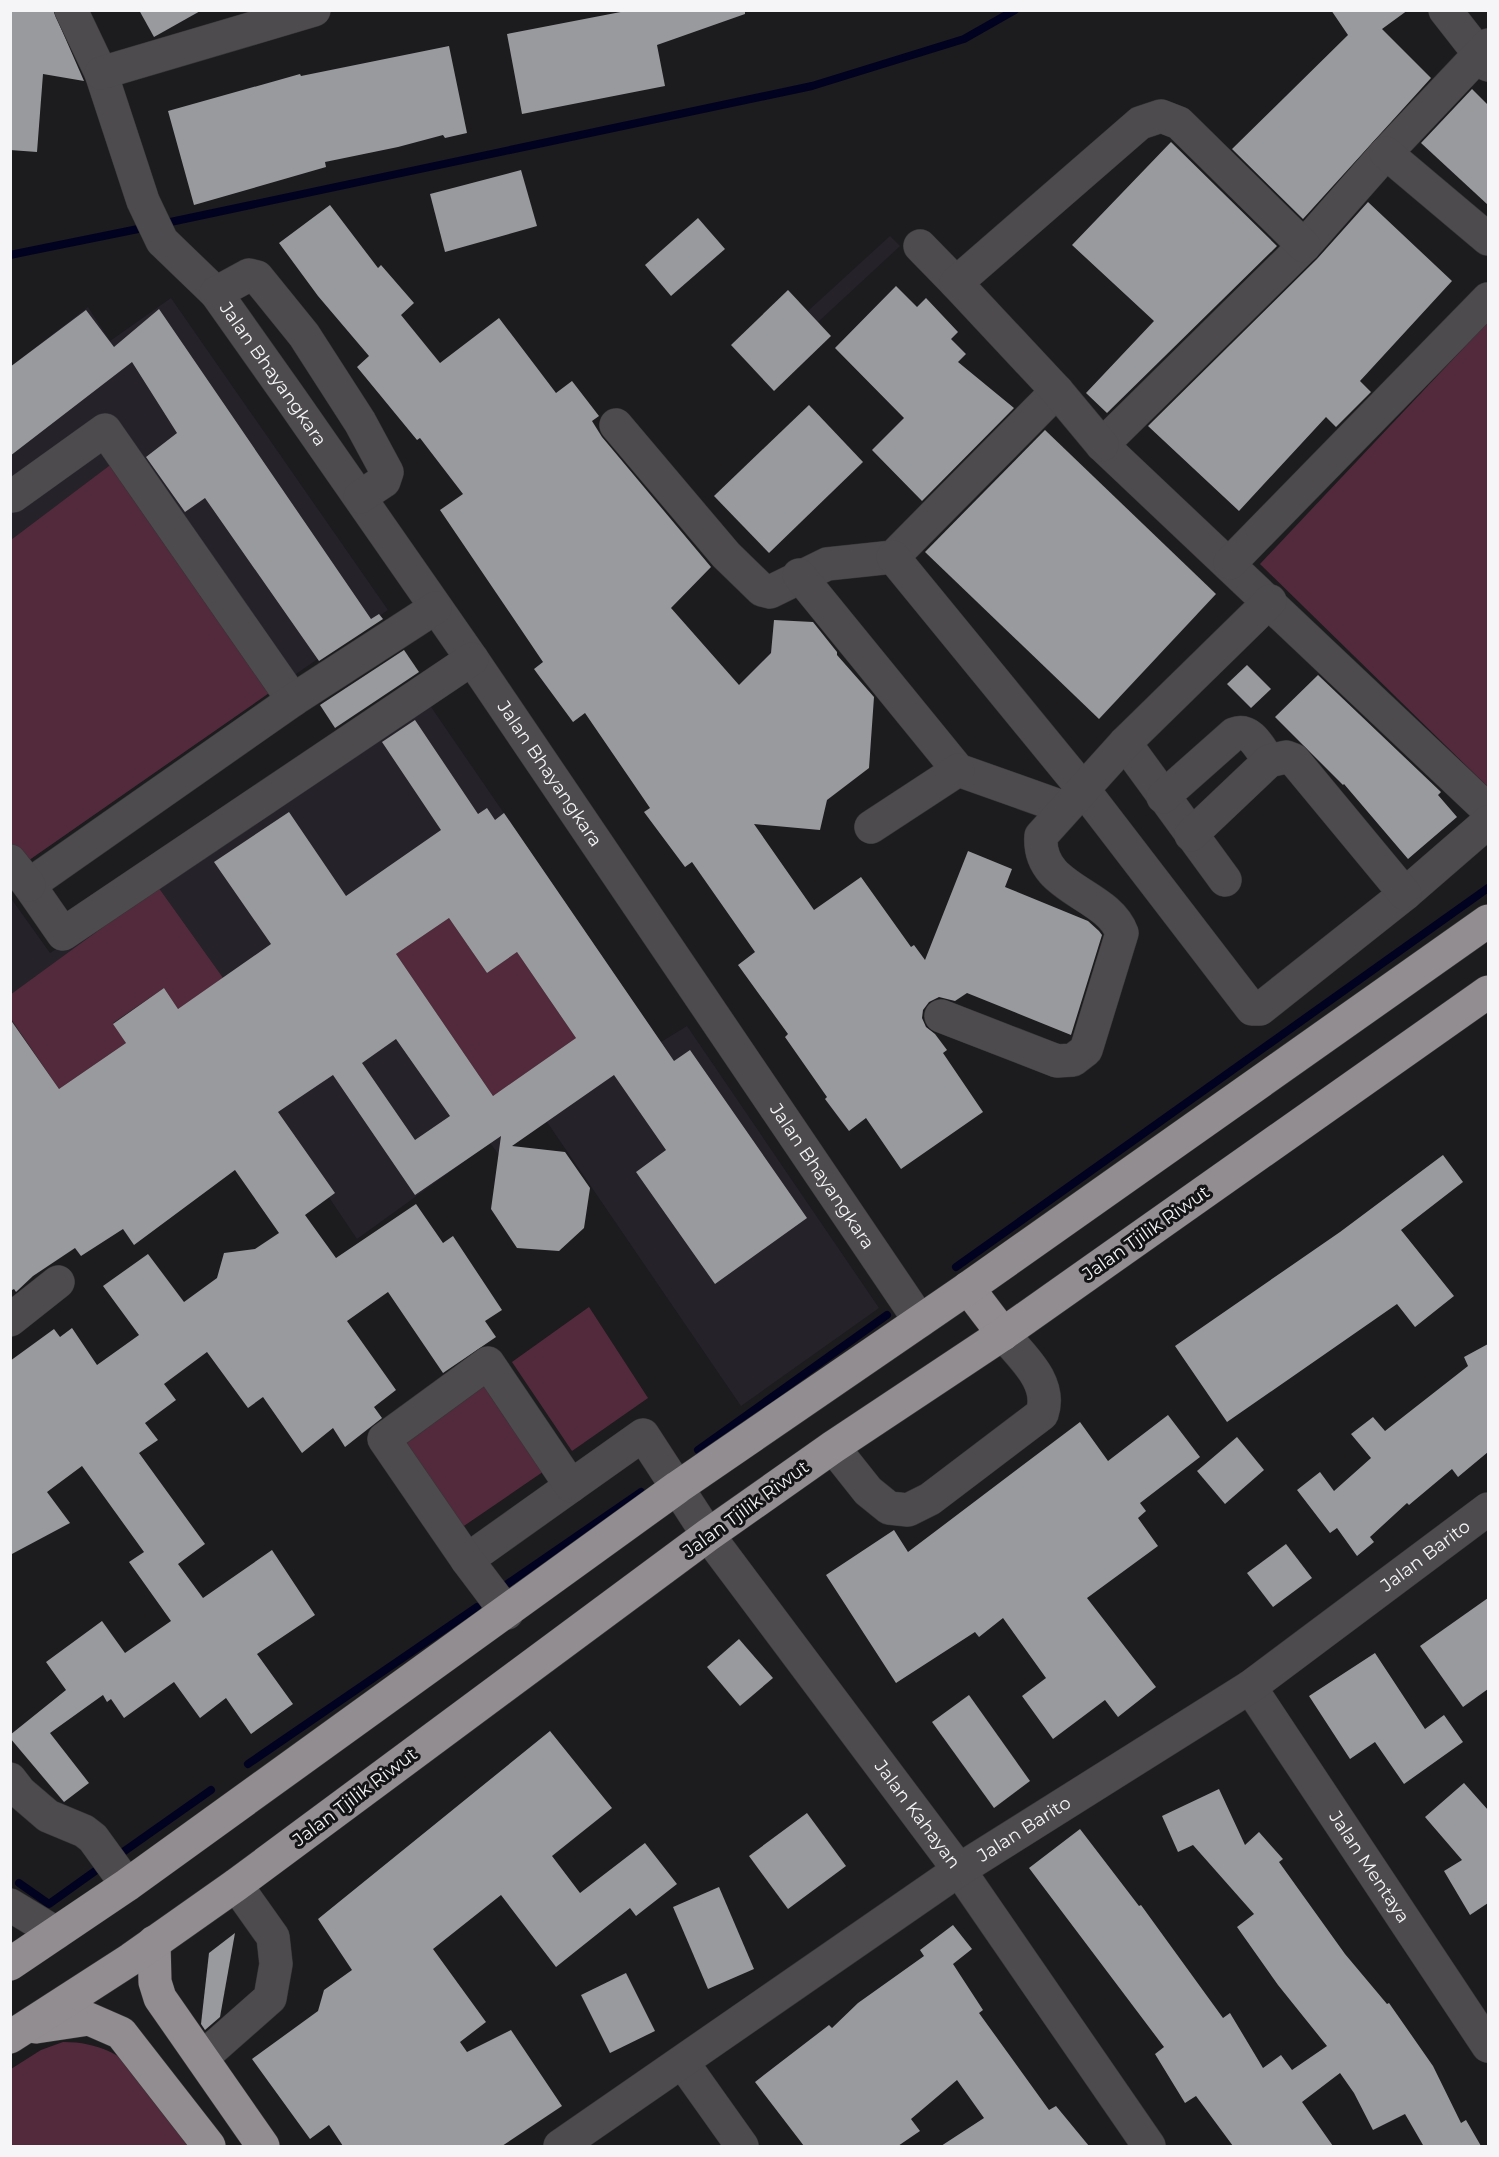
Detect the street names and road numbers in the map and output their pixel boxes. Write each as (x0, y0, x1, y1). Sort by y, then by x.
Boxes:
street label: Jalan Bhayangkara (214, 297, 331, 450)
street label: Jalan Bhayangkara (492, 696, 607, 851)
street label: Jalan Bhayangkara (764, 1099, 879, 1253)
street label: Jalan Tjilik Riwut (1077, 1181, 1214, 1286)
street label: Jalan Tjilik Riwut (678, 1456, 813, 1563)
street label: Jalan Barito (1376, 1515, 1475, 1597)
street label: Jalan Tjilik Riwut (288, 1743, 422, 1852)
street label: Jalan Kahayan (869, 1755, 965, 1873)
street label: Jalan Barito (972, 1791, 1075, 1867)
street label: Jalan Mentaya (1324, 1806, 1414, 1927)

